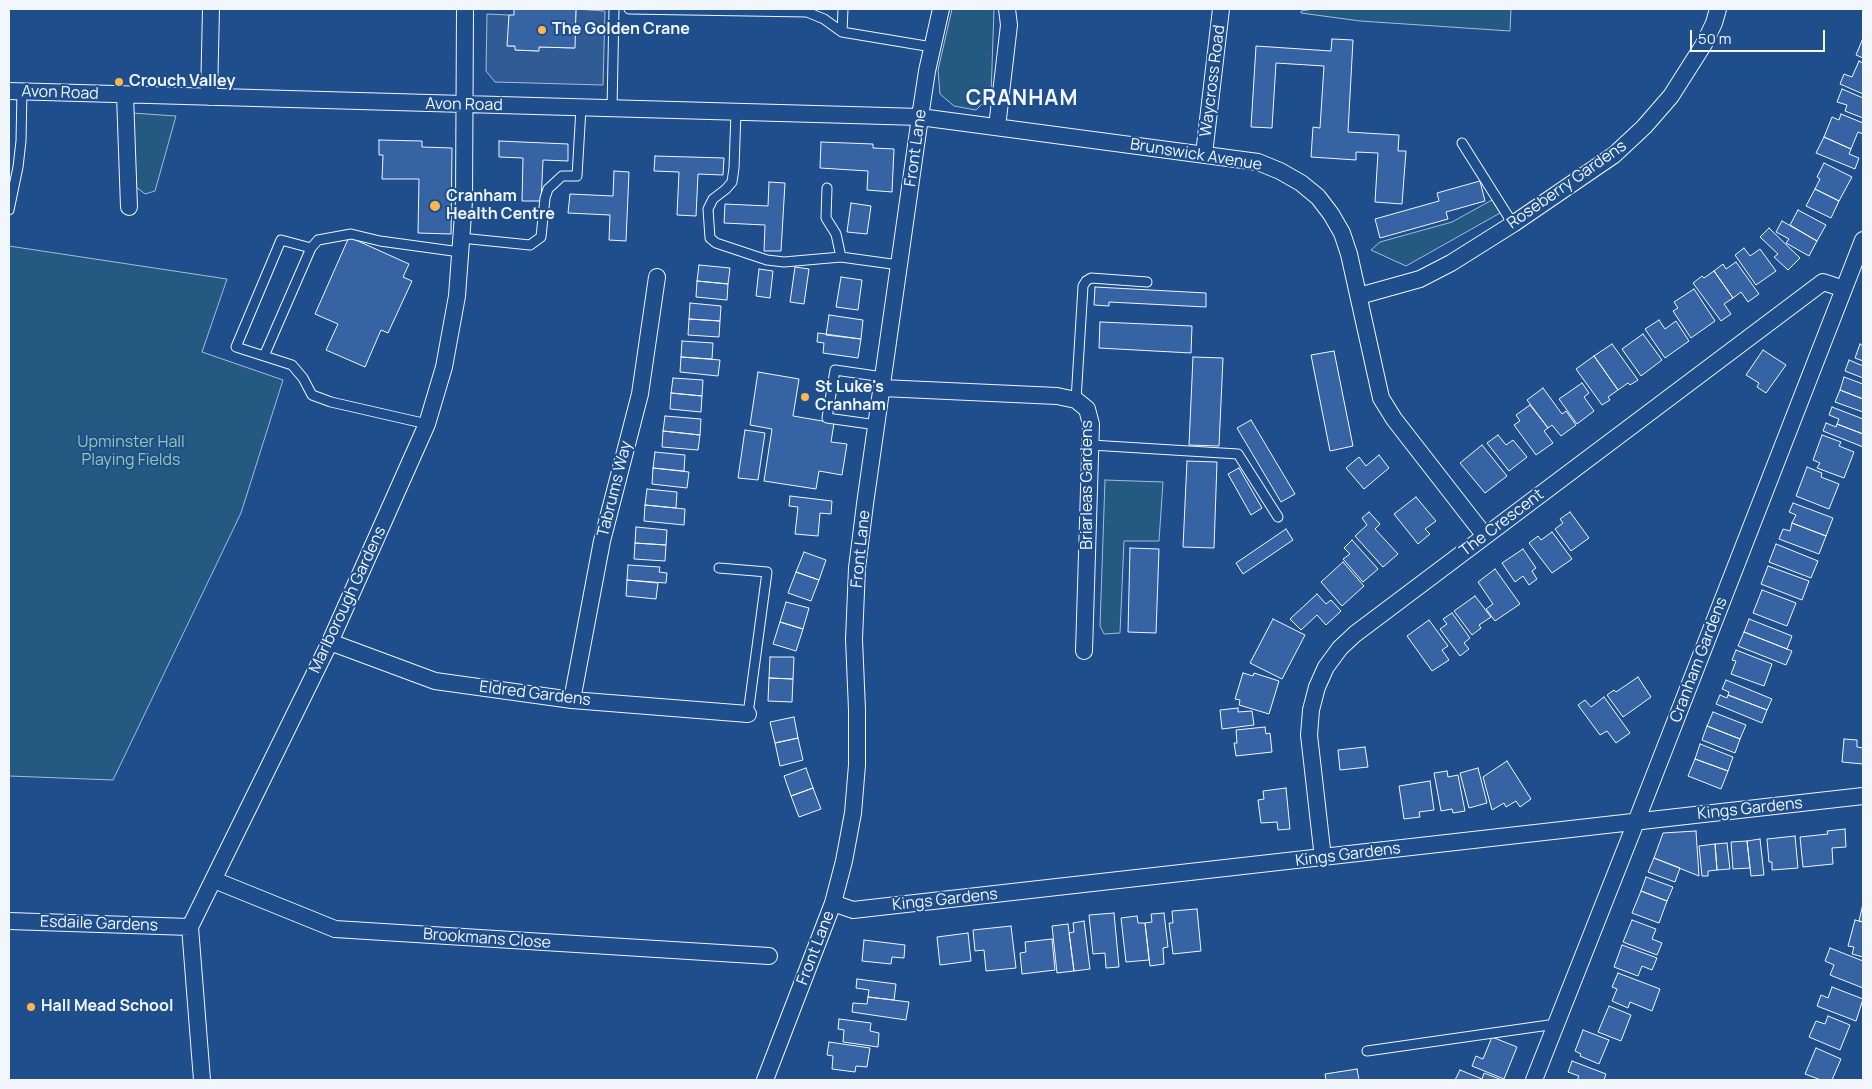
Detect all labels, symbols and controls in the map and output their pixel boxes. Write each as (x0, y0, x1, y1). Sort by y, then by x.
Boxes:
place label: The Golden Crane (552, 20, 690, 40)
scale bar (1692, 20, 1827, 52)
marker: The Golden Crane (536, 24, 548, 36)
street label: Waycross Road (1197, 24, 1229, 138)
text: 50 m (1698, 28, 1732, 49)
place label: Crouch Valley (129, 72, 235, 92)
marker: Crouch Valley (113, 76, 125, 88)
street label: Avon Road (21, 82, 99, 104)
district label: CRANHAM (965, 86, 1079, 112)
street label: Avon Road (425, 95, 503, 115)
street label: Front Lane (901, 108, 931, 188)
street label: Brunswick Avenue (1129, 135, 1263, 175)
street label: Roseberry Gardens (1504, 137, 1630, 233)
place label: Cranham Health Centre (446, 187, 555, 225)
marker: Cranham Health Centre (428, 199, 442, 213)
place label: St Luke's Cranham (815, 378, 886, 416)
marker: St Luke's Cranham (799, 391, 811, 403)
street label: Briarleas Gardens (1078, 420, 1098, 550)
park label: Upminster Hall Playing Fields (77, 433, 185, 471)
street label: Tabrums Way (594, 439, 636, 539)
street label: The Crescent (1456, 485, 1548, 561)
street label: Front Lane (847, 509, 875, 589)
street label: Marlborough Gardens (306, 524, 390, 676)
street label: Cranham Gardens (1666, 595, 1732, 725)
street label: Eldred Gardens (478, 678, 592, 710)
street label: Kings Gardens (1696, 794, 1804, 824)
street label: Kings Gardens (1294, 839, 1402, 871)
street label: Kings Gardens (891, 885, 999, 915)
street label: Front Lane (793, 908, 839, 988)
street label: Esdaile Gardens (40, 912, 158, 936)
street label: Brookmans Close (422, 925, 552, 953)
place label: Hall Mead School (41, 997, 173, 1017)
marker: Hall Mead School (25, 1001, 37, 1013)

